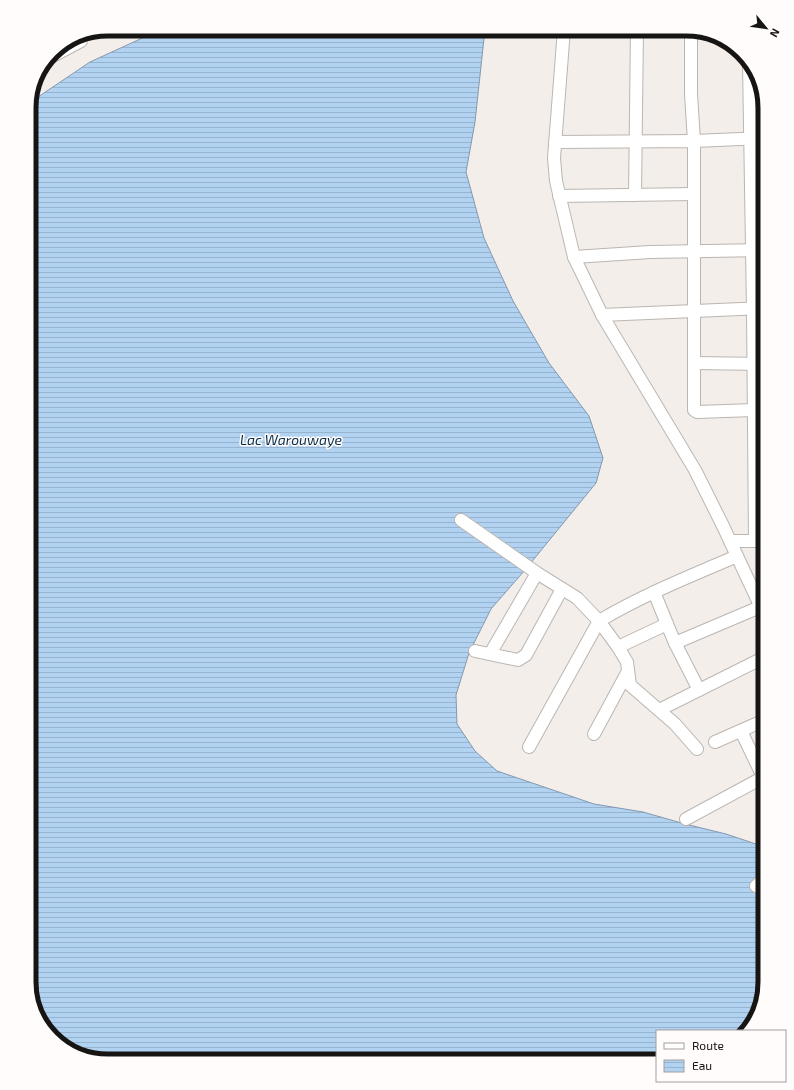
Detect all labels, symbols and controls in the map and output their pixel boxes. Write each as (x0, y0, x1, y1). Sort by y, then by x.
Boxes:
north arrow (746, 8, 786, 48)
text: N (768, 26, 783, 40)
water label: Lac Warouwaye (240, 431, 343, 448)
legend (656, 1030, 786, 1082)
text: Route (692, 1038, 724, 1052)
text: Eau (692, 1058, 712, 1072)

